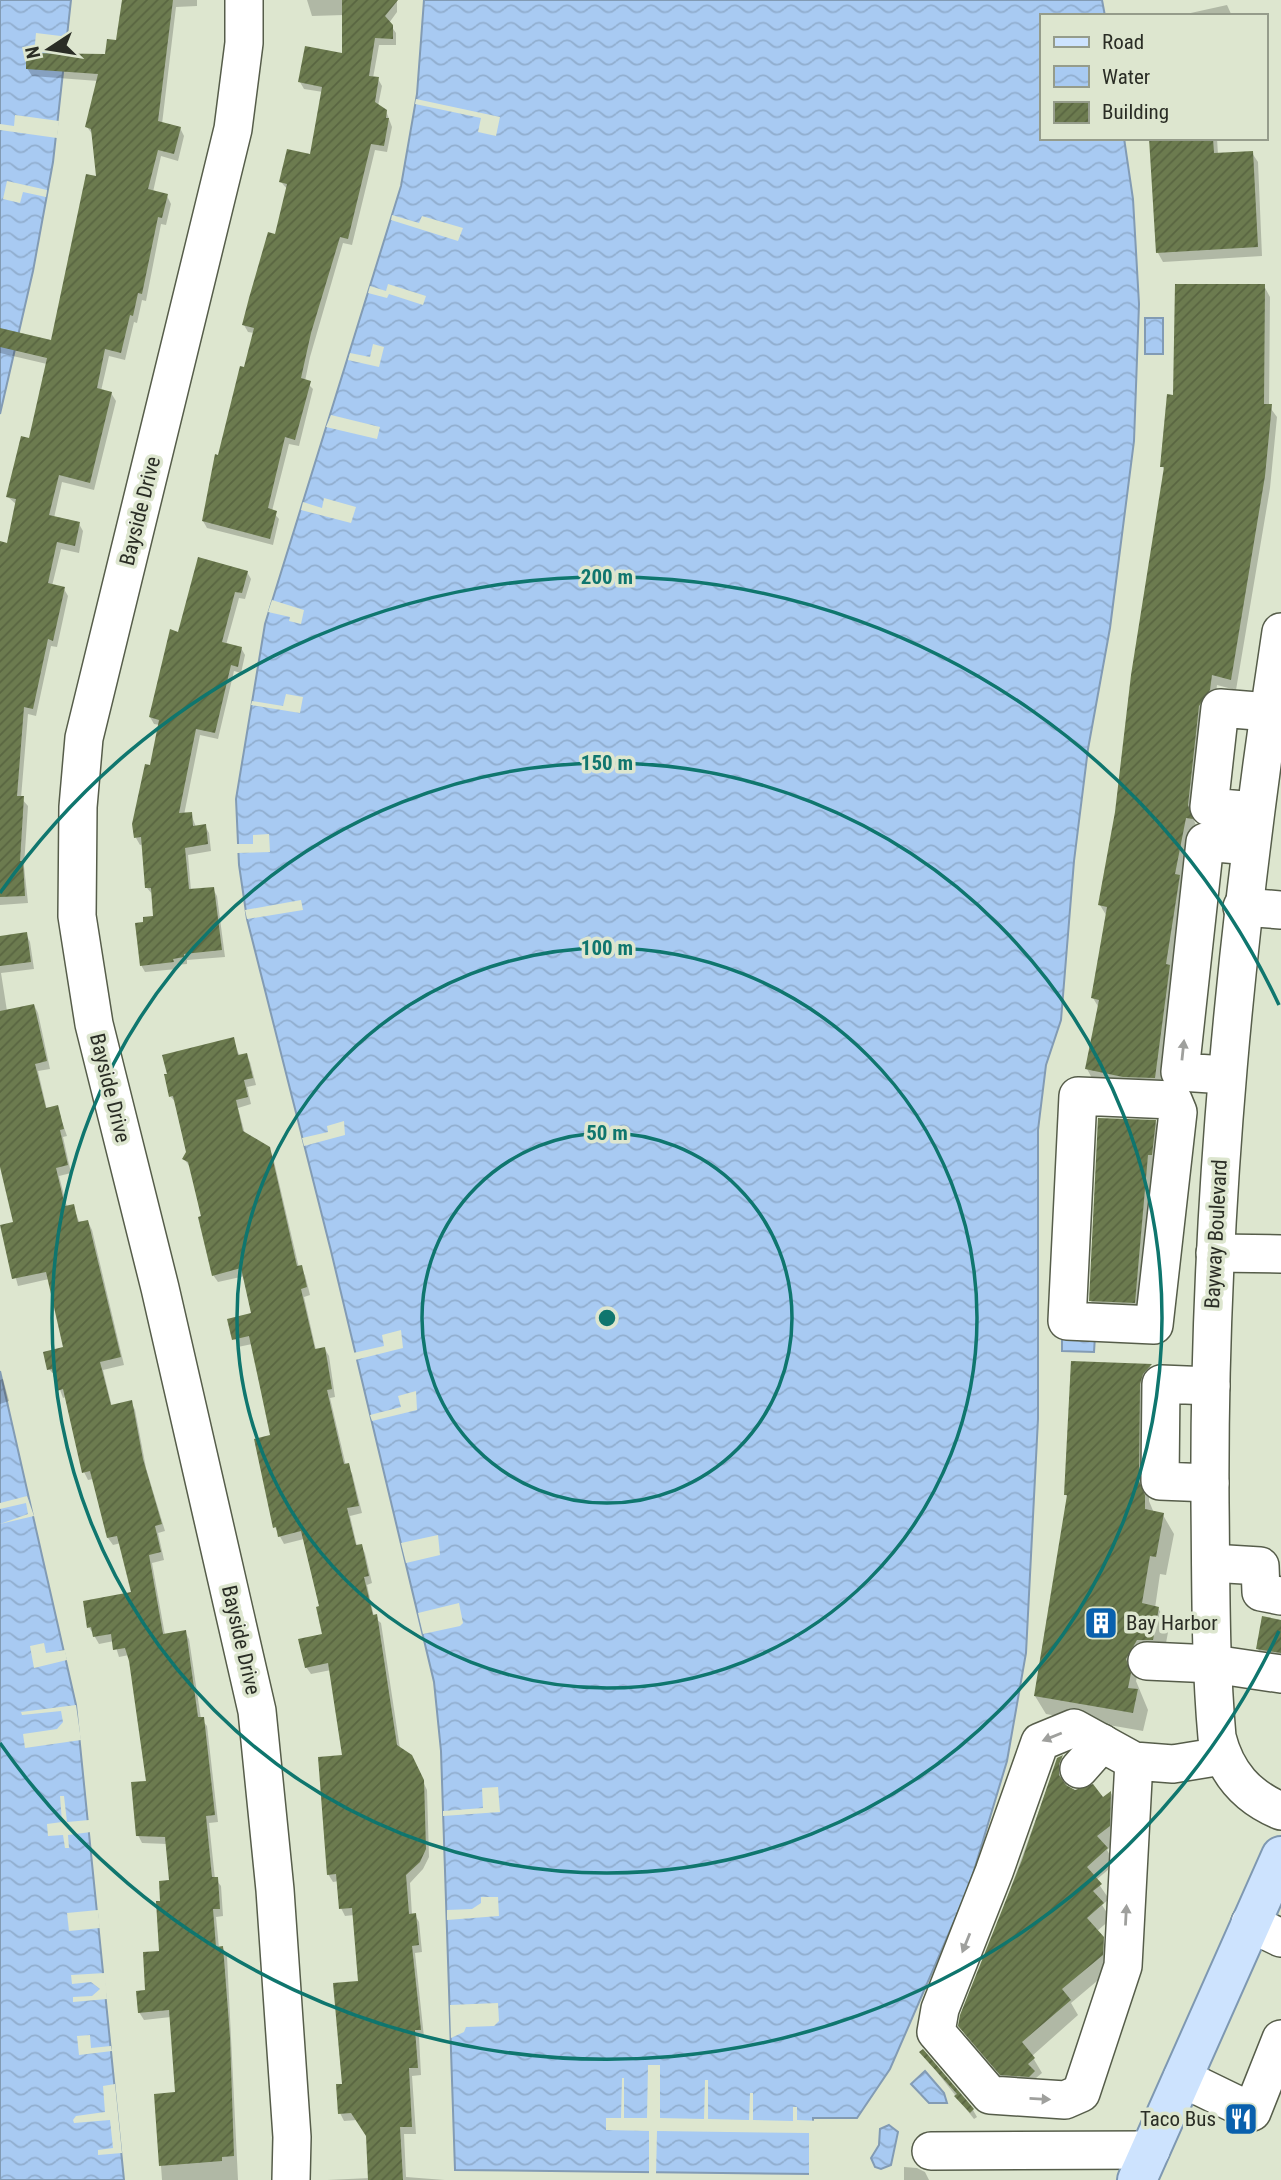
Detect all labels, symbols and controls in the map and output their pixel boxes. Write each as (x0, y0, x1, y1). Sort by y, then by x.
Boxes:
north arrow (14, 14, 84, 84)
legend (1040, 14, 1267, 140)
text: Road (1102, 30, 1144, 54)
text: N (20, 44, 45, 61)
text: Water (1102, 65, 1150, 89)
text: Building (1102, 100, 1169, 124)
street label: Bayside Drive (115, 454, 165, 568)
text: 200 m (581, 565, 633, 589)
text: 150 m (581, 751, 633, 775)
text: 100 m (581, 936, 633, 960)
street label: Bayside Drive (85, 1031, 135, 1145)
one-way arrow (1177, 1039, 1188, 1061)
text: 50 m (586, 1121, 628, 1145)
street label: Bayway Boulevard (1200, 1159, 1232, 1309)
centre of rings (595, 1306, 619, 1330)
street label: Bayside Drive (217, 1583, 265, 1697)
building icon: Bay Harbor (1082, 1604, 1120, 1642)
place label: Bay Harbor (1126, 1611, 1218, 1635)
one-way arrow (1041, 1731, 1062, 1742)
one-way arrow (1120, 1904, 1131, 1926)
one-way arrow (961, 1932, 972, 1953)
one-way arrow (1029, 2094, 1051, 2105)
restaurant icon: Taco Bus (1222, 2100, 1260, 2138)
place label: Taco Bus (1140, 2107, 1216, 2131)

